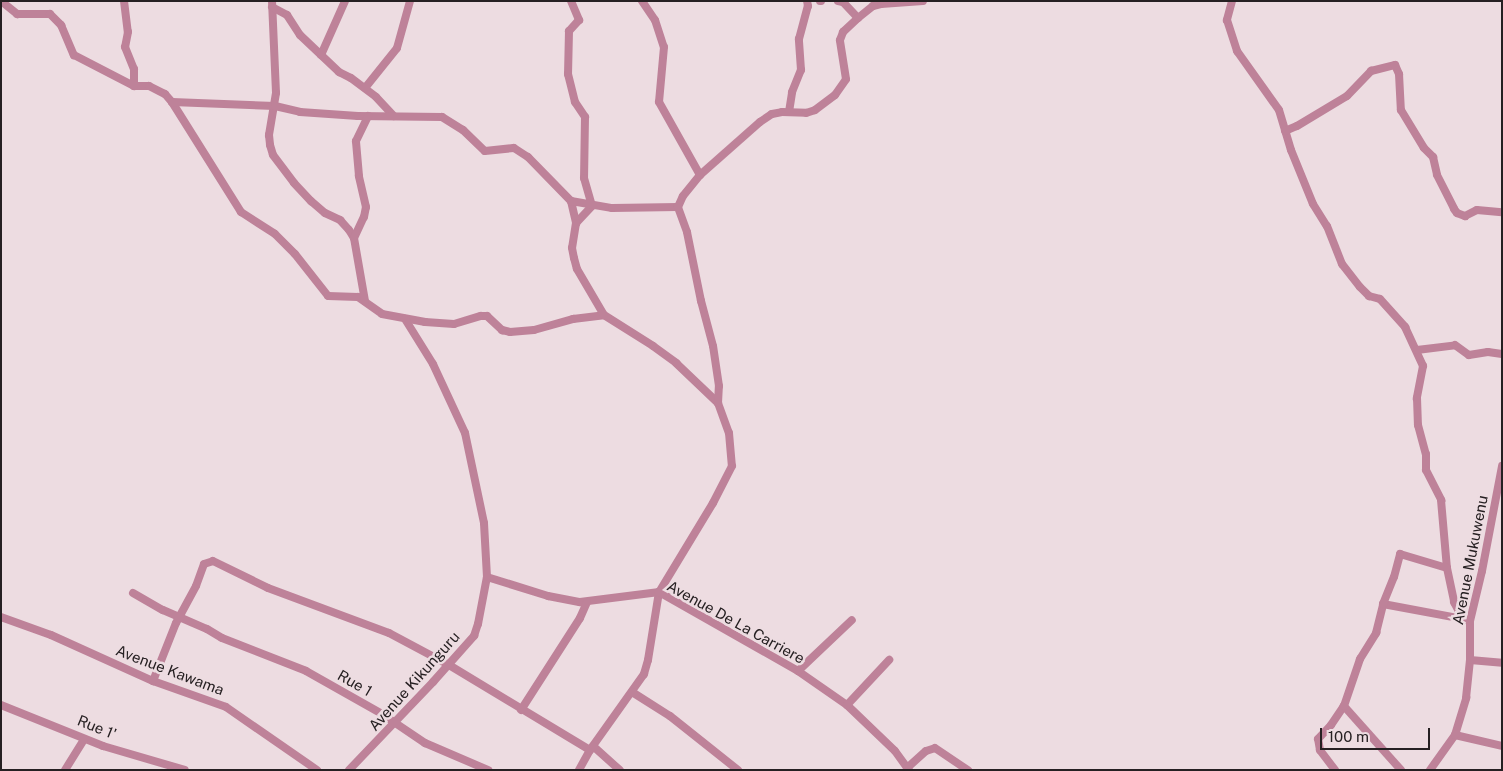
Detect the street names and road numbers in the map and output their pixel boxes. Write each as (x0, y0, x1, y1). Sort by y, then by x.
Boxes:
street label: Avenue Mukuwenu (1449, 494, 1491, 626)
street label: Avenue De La Carriere (664, 577, 808, 667)
street label: Avenue Kikunguru (365, 628, 463, 734)
street label: Avenue Kawama (113, 641, 227, 699)
street label: Rue 1 (334, 666, 376, 700)
street label: Rue 1' (75, 711, 119, 743)

